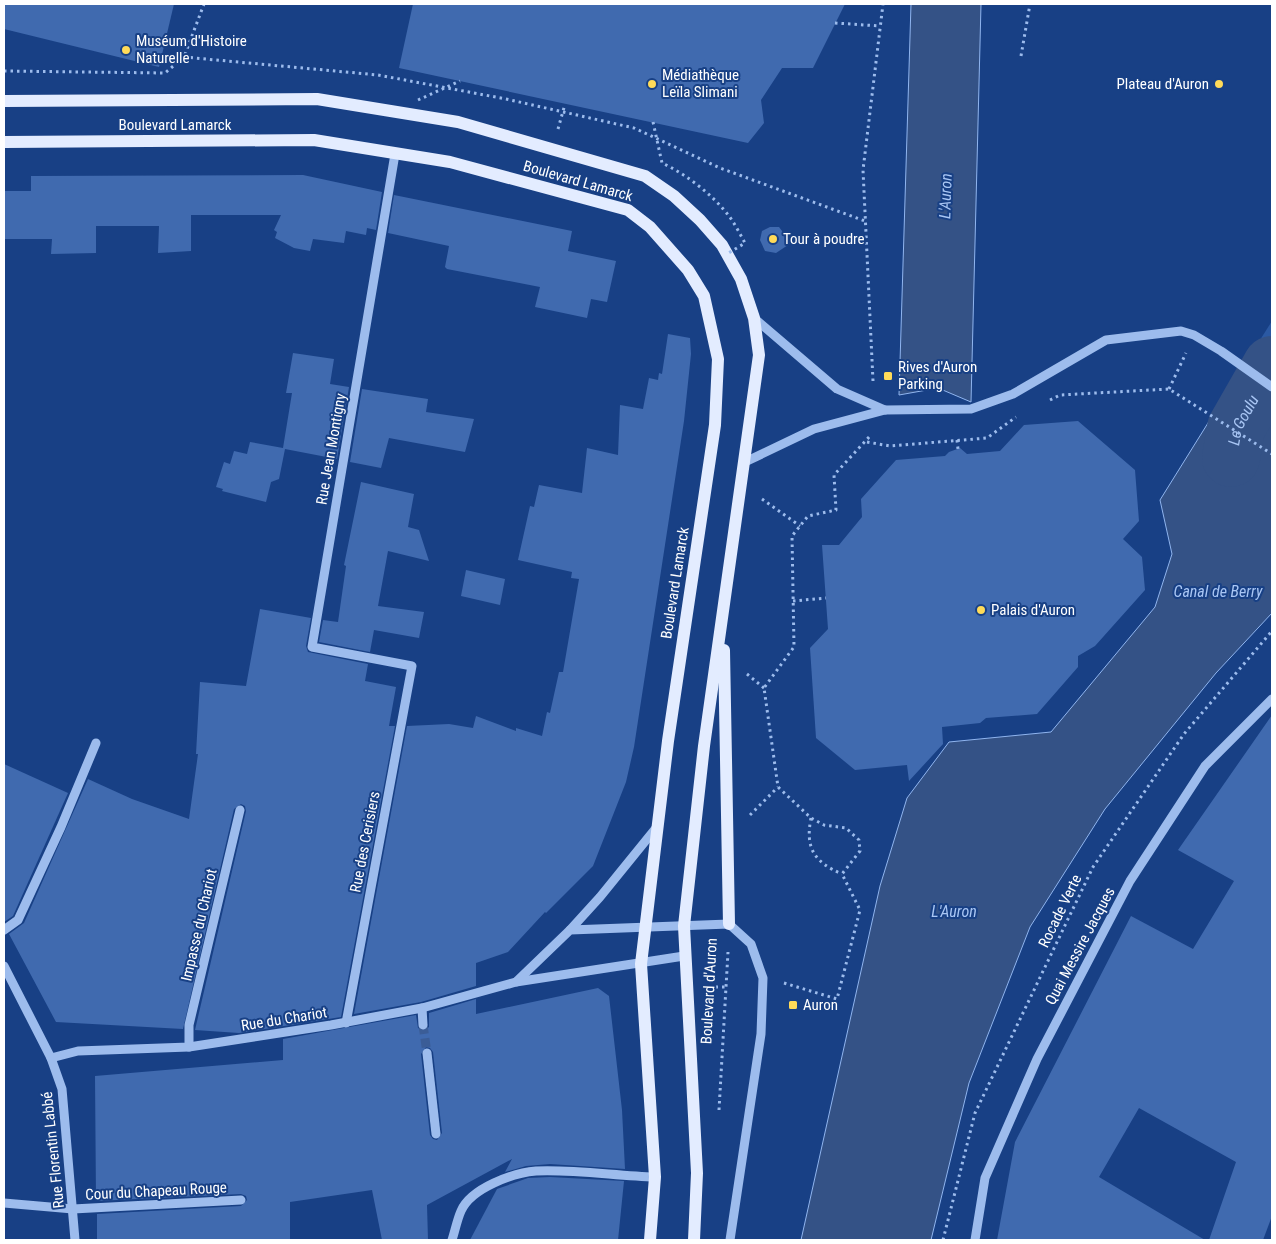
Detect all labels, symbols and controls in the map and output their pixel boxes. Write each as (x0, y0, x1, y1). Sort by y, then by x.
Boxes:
place label: Muséum d'Histoire Naturelle (136, 32, 247, 67)
marker: Muséum d'Histoire Naturelle (120, 44, 132, 56)
place label: Médiathèque Leïla Slimani (662, 66, 739, 101)
place label: Plateau d'Auron (1116, 75, 1209, 93)
marker: Médiathèque Leïla Slimani (646, 78, 658, 90)
marker: Plateau d'Auron (1213, 78, 1225, 90)
street label: Boulevard Lamarck (118, 116, 232, 134)
street label: Boulevard Lamarck (521, 157, 635, 205)
water label: L'Auron (935, 173, 956, 219)
place label: Tour à poudre (783, 230, 865, 248)
marker: Tour à poudre (767, 233, 779, 245)
place label: Rives d'Auron Parking (898, 358, 977, 393)
marker: Rives d'Auron Parking (882, 370, 894, 382)
water label: Le Goulu (1224, 391, 1263, 447)
street label: Rue Jean Montigny (312, 392, 350, 506)
street label: Boulevard Lamarck (657, 526, 693, 640)
water label: Canal de Berry (1174, 582, 1263, 601)
place label: Palais d'Auron (991, 601, 1075, 619)
marker: Palais d'Auron (975, 604, 987, 616)
street label: Rue des Cerisiers (346, 790, 384, 894)
street label: Impasse du Chariot (177, 867, 221, 983)
street label: Rocade Verte (1035, 872, 1085, 950)
street label: Quai Messire Jacques (1041, 884, 1119, 1008)
water label: L'Auron (931, 902, 977, 921)
street label: Boulevard d'Auron (697, 937, 721, 1045)
place label: Auron (803, 996, 838, 1014)
marker: Auron (787, 999, 799, 1011)
street label: Rue du Chariot (240, 1003, 328, 1035)
street label: Rue Florentin Labbé (38, 1091, 68, 1209)
street label: Cour du Chapeau Rouge (85, 1178, 227, 1204)

